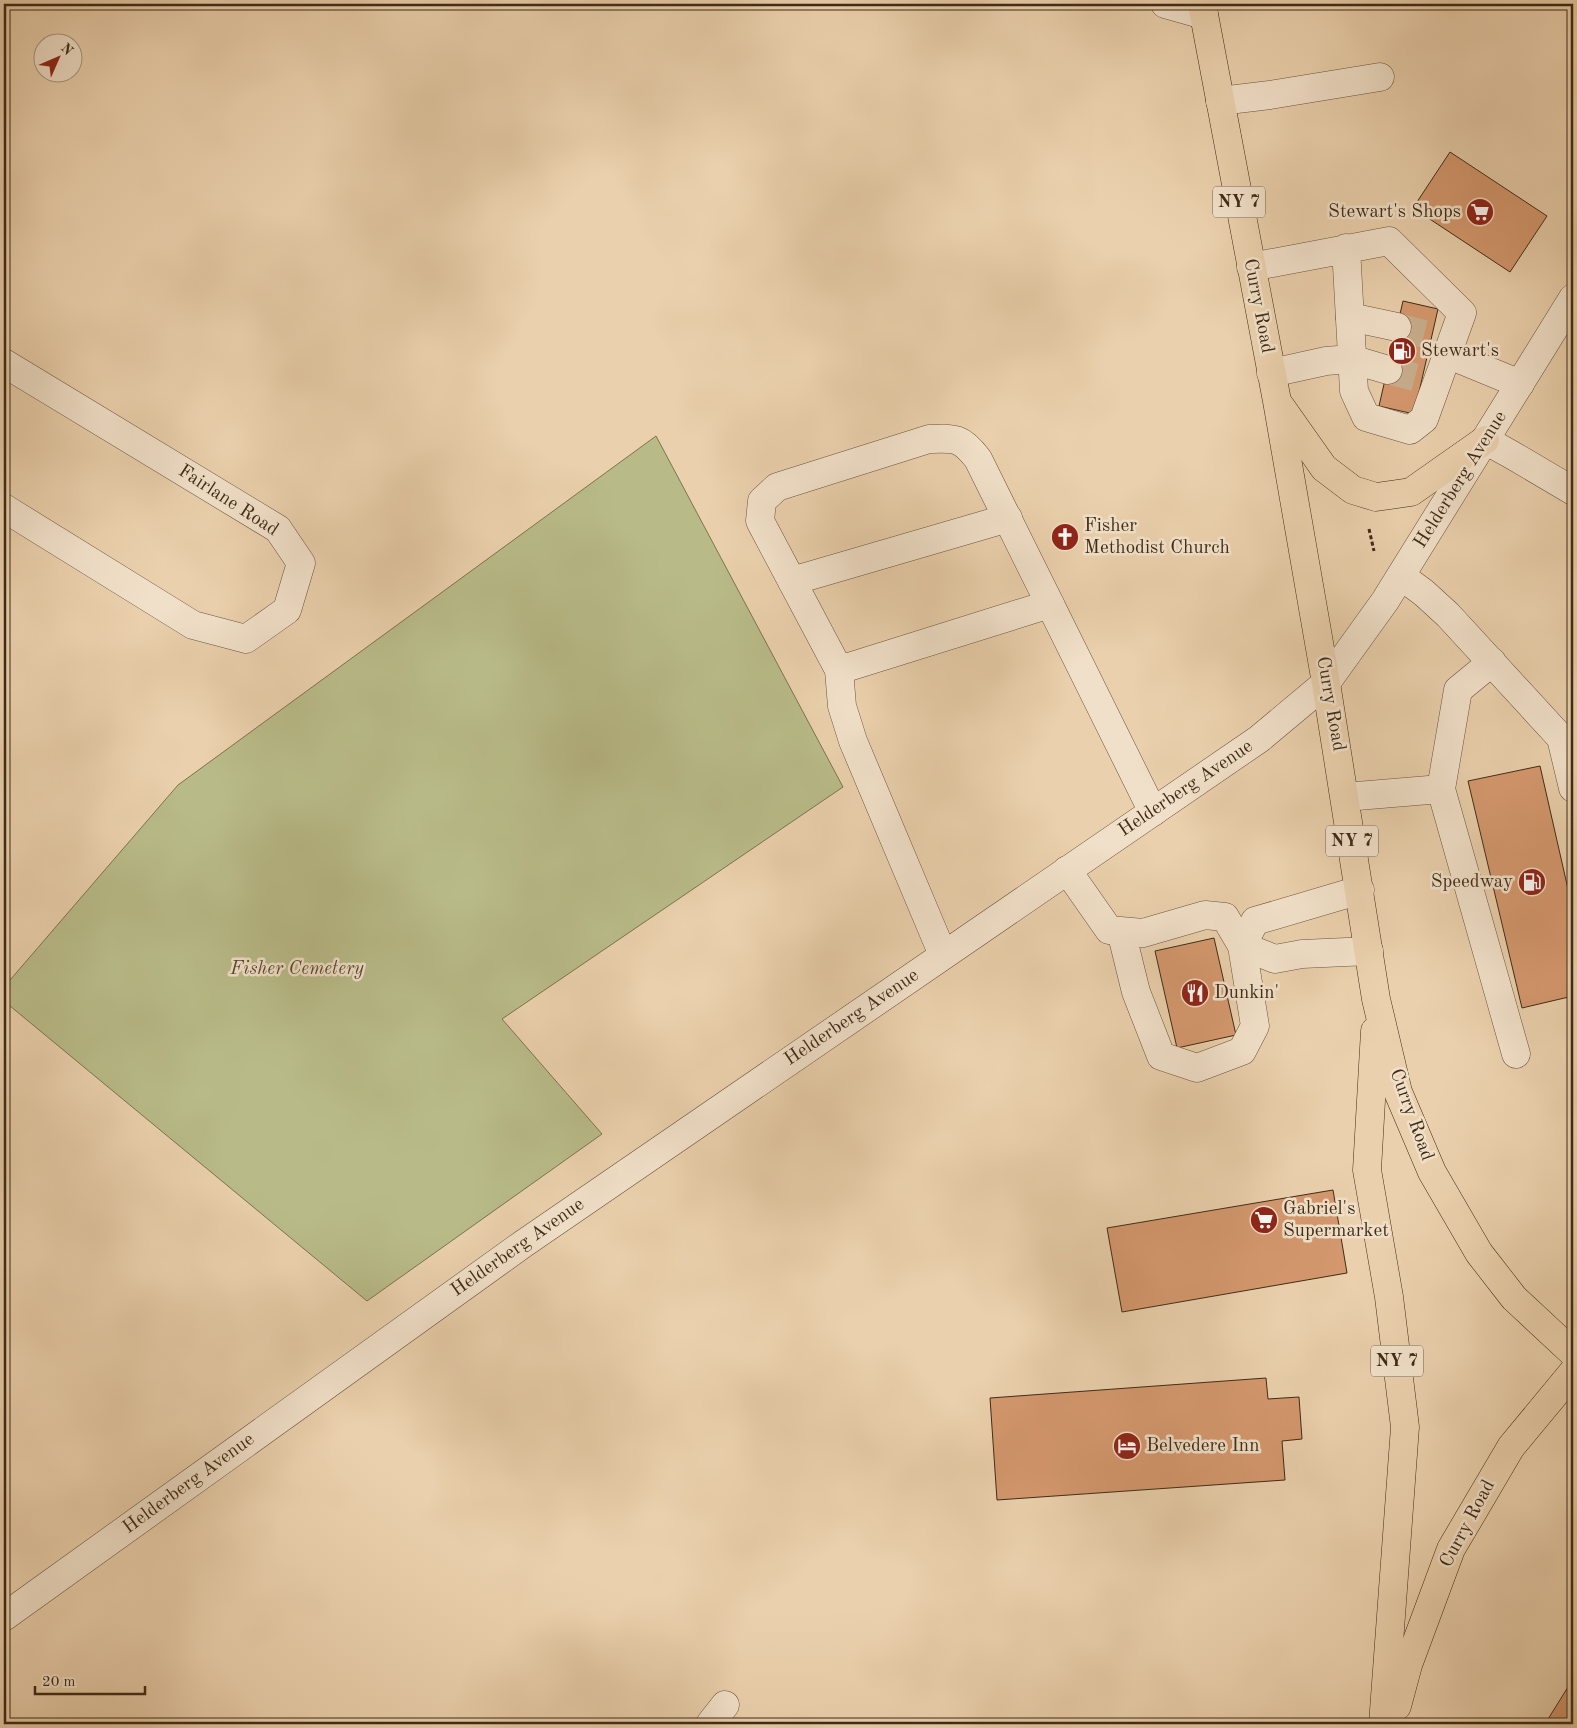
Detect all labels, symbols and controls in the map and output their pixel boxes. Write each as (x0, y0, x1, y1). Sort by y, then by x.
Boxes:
north arrow (32, 32, 82, 82)
text: N (58, 41, 75, 58)
road number: NY 7 (1213, 186, 1265, 218)
supermarket icon: Stewart's Shops (1465, 197, 1495, 227)
place label: Stewart's Shops (1328, 203, 1461, 222)
street label: Curry Road (1239, 257, 1277, 355)
fuel station icon: Stewart's (1387, 336, 1417, 366)
place label: Stewart's (1421, 342, 1499, 361)
street label: Helderberg Avenue (1411, 408, 1511, 552)
street label: Fairlane Road (175, 462, 282, 540)
place label: Fisher Methodist Church (1084, 517, 1230, 558)
church icon: Fisher Methodist Church (1050, 522, 1080, 552)
street label: Curry Road (1312, 655, 1348, 753)
street label: Helderberg Avenue (1115, 737, 1257, 841)
road number: NY 7 (1326, 826, 1378, 856)
fuel station icon: Speedway (1517, 867, 1547, 897)
place label: Speedway (1431, 873, 1513, 892)
park label: Fisher Cemetery (229, 960, 364, 979)
street label: Helderberg Avenue (781, 966, 923, 1070)
restaurant icon: Dunkin' (1180, 978, 1210, 1008)
place label: Dunkin' (1214, 984, 1279, 1003)
street label: Curry Road (1386, 1067, 1436, 1164)
street label: Helderberg Avenue (448, 1195, 588, 1301)
place label: Gabriel's Supermarket (1283, 1200, 1389, 1241)
supermarket icon: Gabriel's Supermarket (1249, 1205, 1279, 1235)
road number: NY 7 (1371, 1345, 1423, 1376)
street label: Helderberg Avenue (120, 1430, 258, 1538)
hotel icon: Belvedere Inn (1112, 1431, 1142, 1461)
place label: Belvedere Inn (1146, 1437, 1259, 1456)
street label: Curry Road (1437, 1477, 1499, 1571)
scale bar (35, 1663, 145, 1695)
text: 20 m (42, 1675, 76, 1690)

